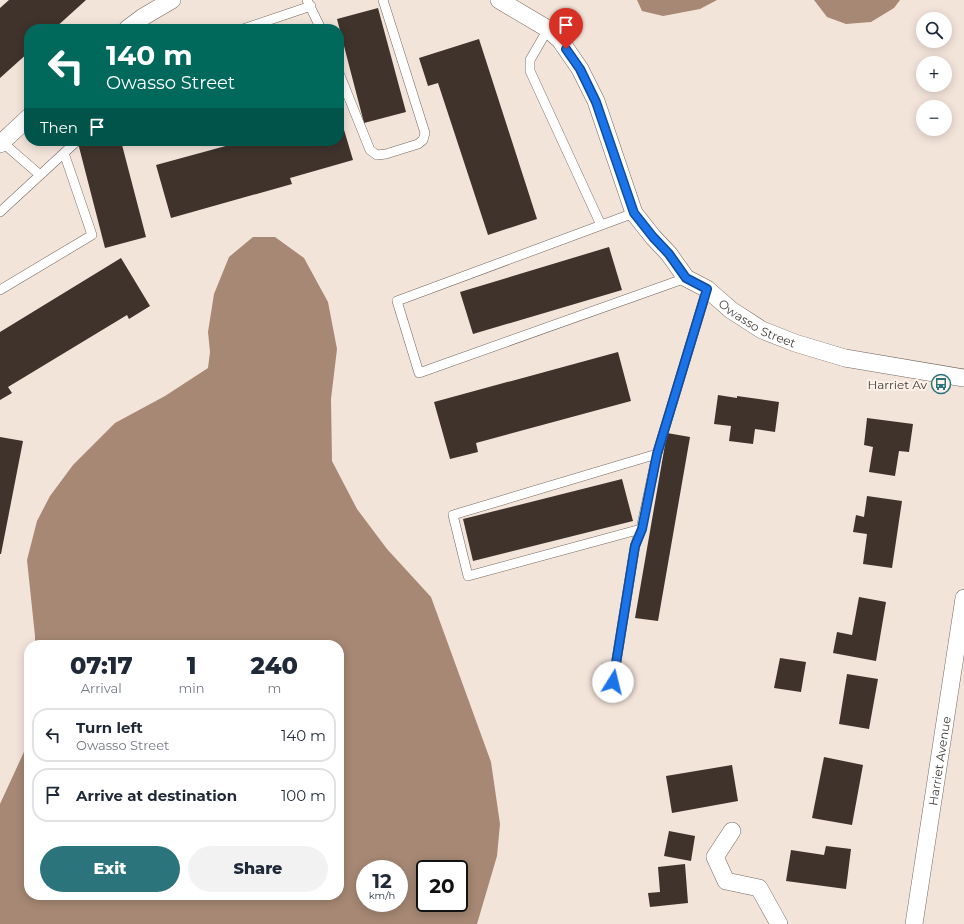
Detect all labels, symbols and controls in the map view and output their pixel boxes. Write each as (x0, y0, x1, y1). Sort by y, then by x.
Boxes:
pin (549, 8, 583, 49)
map controls (916, 12, 952, 136)
button: search (916, 12, 952, 48)
icon: arrive (555, 14, 577, 36)
text: 140 m (106, 38, 193, 72)
icon: left (40, 40, 92, 92)
button: + (916, 56, 952, 92)
text: Owasso Street (106, 72, 235, 94)
button: − (916, 100, 952, 136)
icon: arrive (86, 116, 108, 138)
text: Then (40, 118, 78, 137)
street label: Owasso Street (716, 295, 798, 350)
bus stop icon: Harriet Av (930, 373, 952, 395)
place label: Harriet Av (867, 377, 927, 392)
text: 07:17 (70, 651, 133, 680)
text: 1 (187, 651, 196, 680)
text: 240 (251, 651, 298, 680)
position arrow (592, 661, 634, 703)
text: Arrival (81, 680, 122, 696)
text: min (179, 680, 205, 696)
text: m (267, 680, 281, 696)
street label: Harriet Avenue (925, 715, 953, 807)
text: Turn left (76, 718, 143, 737)
icon: left (42, 724, 64, 746)
text: 140 m (281, 726, 326, 745)
text: Owasso Street (76, 737, 169, 753)
icon: arrive (42, 784, 64, 806)
text: Arrive at destination (76, 786, 237, 805)
text: 100 m (281, 786, 326, 805)
button: Exit (40, 846, 180, 892)
button: Share (188, 846, 328, 892)
speed limit sign: 20 (416, 860, 468, 912)
text: 12 (372, 869, 392, 893)
text: km/h (369, 889, 395, 902)

